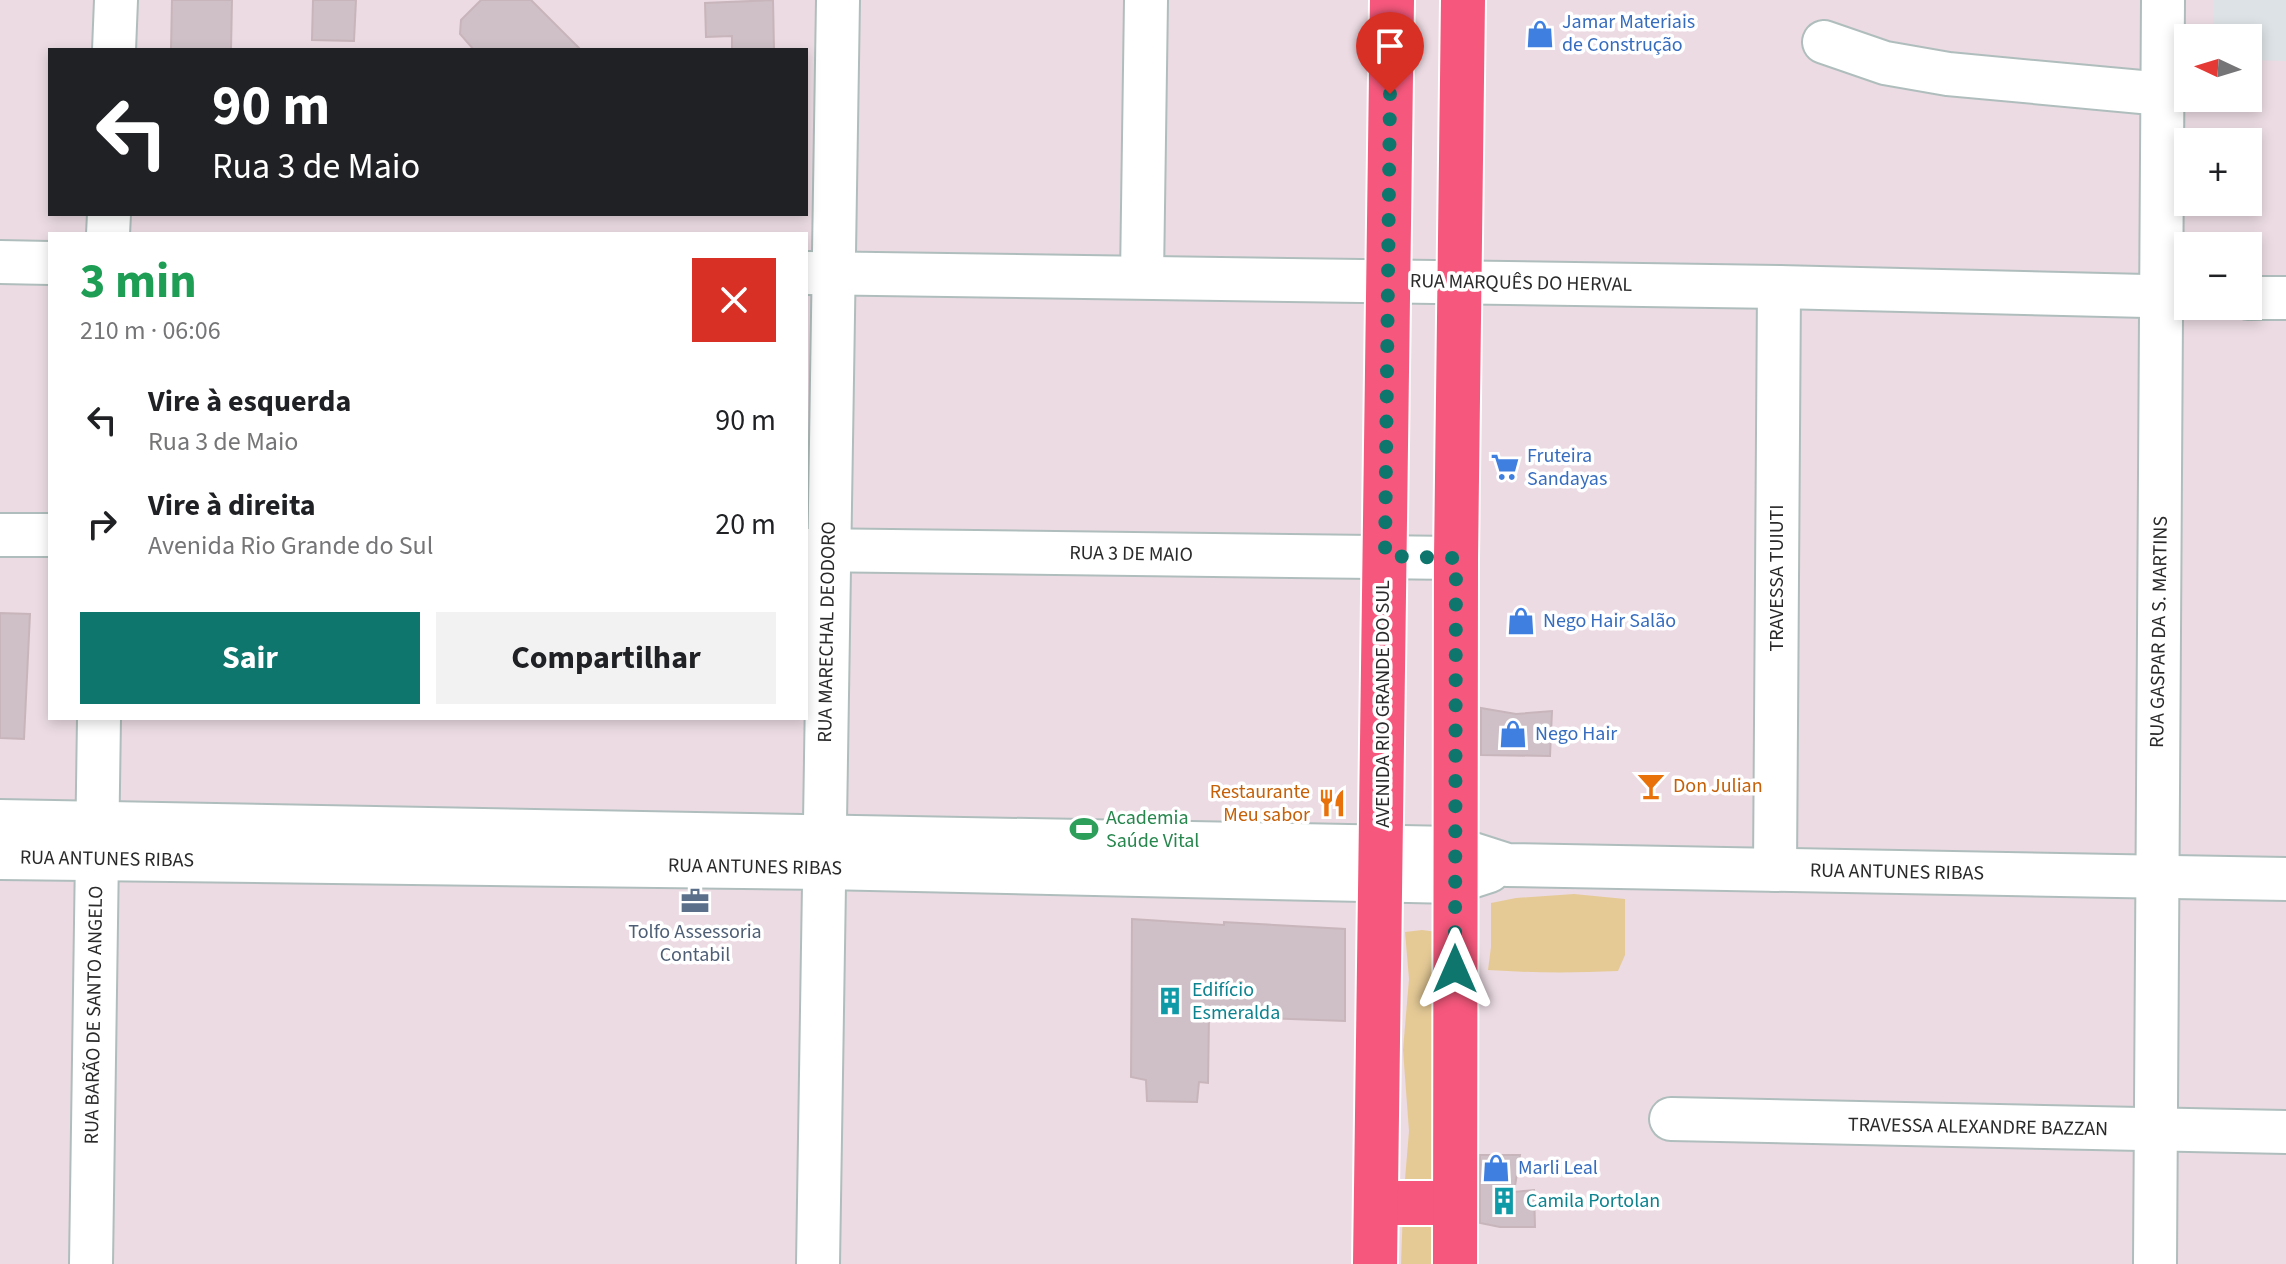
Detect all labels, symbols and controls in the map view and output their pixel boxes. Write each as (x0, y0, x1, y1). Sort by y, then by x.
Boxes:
place label: Jamar Materiais de Construção (1562, 8, 1695, 59)
pin (1356, 12, 1424, 94)
shop icon: Jamar Materiais de Construção (1525, 19, 1555, 49)
icon: arrive (1368, 24, 1412, 68)
north arrow (2174, 24, 2262, 112)
map controls (2174, 24, 2262, 320)
text: 90 m (212, 67, 330, 146)
icon: left (80, 80, 184, 184)
button: + (2174, 128, 2262, 216)
text: Rua 3 de Maio (212, 141, 420, 192)
button: − (2174, 232, 2262, 320)
text: 3 min (80, 248, 197, 316)
button: close (692, 258, 776, 342)
street label: RUA MARQUÊS DO HERVAL (1410, 267, 1633, 299)
text: 210 m · 06:06 (80, 312, 221, 349)
text: Vire à esquerda (148, 380, 351, 423)
icon: left (80, 398, 124, 442)
text: 90 m (715, 399, 776, 442)
text: Rua 3 de Maio (148, 423, 298, 460)
place label: Fruteira Sandayas (1527, 442, 1607, 493)
supermarket icon: Fruteira Sandayas (1490, 452, 1520, 482)
text: Vire à direita (148, 484, 316, 527)
icon: right (80, 502, 124, 546)
text: 20 m (715, 503, 776, 546)
street label: TRAVESSA TUIUTI (1763, 504, 1791, 652)
street label: RUA GASPAR DA S. MARTINS (2143, 516, 2175, 748)
street label: RUA MARECHAL DEODORO (811, 521, 843, 743)
text: Avenida Rio Grande do Sul (148, 527, 433, 564)
street label: RUA 3 DE MAIO (1069, 539, 1193, 569)
street label: AVENIDA RIO GRANDE DO SUL (1369, 580, 1397, 828)
shop icon: Nego Hair Salão (1506, 606, 1536, 636)
place label: Nego Hair Salão (1543, 607, 1676, 635)
button: Sair (80, 612, 420, 704)
button: Compartilhar (436, 612, 776, 704)
shop icon: Nego Hair (1498, 719, 1528, 749)
place label: Nego Hair (1535, 720, 1617, 748)
bar icon: Don Julian (1636, 771, 1666, 801)
place label: Don Julian (1673, 772, 1763, 800)
place label: Restaurante Meu sabor (1210, 778, 1310, 829)
restaurant icon: Restaurante Meu sabor (1317, 788, 1347, 818)
place label: Academia Saúde Vital (1106, 804, 1199, 855)
sports icon: Academia Saúde Vital (1069, 814, 1099, 844)
street label: RUA ANTUNES RIBAS (20, 843, 194, 875)
street label: RUA ANTUNES RIBAS (668, 851, 842, 883)
street label: RUA ANTUNES RIBAS (1810, 856, 1984, 888)
street label: RUA BARÃO DE SANTO ANGELO (78, 885, 110, 1145)
office icon: Tolfo Assessoria Contabil (680, 886, 710, 916)
place label: Tolfo Assessoria Contabil (628, 918, 762, 969)
position arrow (1413, 927, 1497, 1011)
place label: Edifício Esmeralda (1192, 976, 1280, 1027)
building icon: Edifício Esmeralda (1155, 986, 1185, 1016)
street label: TRAVESSA ALEXANDRE BAZZAN (1848, 1111, 2108, 1143)
shop icon: Marli Leal (1481, 1153, 1511, 1183)
place label: Marli Leal (1518, 1154, 1598, 1182)
building icon: Camila Portolan (1489, 1186, 1519, 1216)
place label: Camila Portolan (1526, 1187, 1660, 1215)

